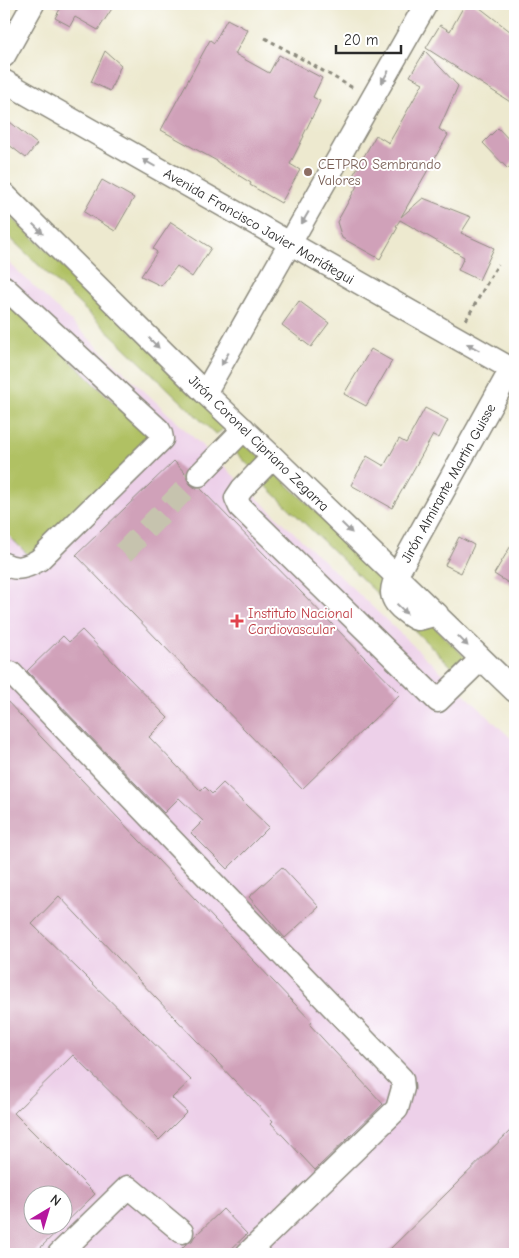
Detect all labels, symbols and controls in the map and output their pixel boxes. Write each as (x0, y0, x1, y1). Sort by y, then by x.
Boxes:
scale bar (336, 22, 402, 54)
text: 20 m (344, 31, 378, 49)
one-way arrow (381, 69, 389, 84)
place label: CETPRO Sembrando Valores (318, 156, 441, 189)
one-way arrow (142, 159, 155, 168)
street label: Avenida Francisco Javier Mariátegui (161, 165, 357, 288)
marker: CETPRO Sembrando Valores (302, 166, 314, 178)
one-way arrow (300, 211, 309, 224)
one-way arrow (32, 222, 44, 234)
one-way arrow (148, 336, 160, 348)
one-way arrow (465, 343, 480, 351)
one-way arrow (220, 353, 229, 366)
street label: Jirón Coronel Cipriano Zegarra (185, 372, 332, 515)
street label: Jirón Almirante Martin Guisse (398, 401, 499, 566)
one-way arrow (341, 522, 353, 534)
one-way arrow (396, 603, 408, 615)
place label: Instituto Nacional Cardiovascular (248, 605, 353, 638)
marker: Instituto Nacional Cardiovascular (230, 614, 244, 628)
one-way arrow (457, 635, 469, 647)
north arrow (22, 1186, 72, 1236)
text: N (47, 1191, 65, 1210)

